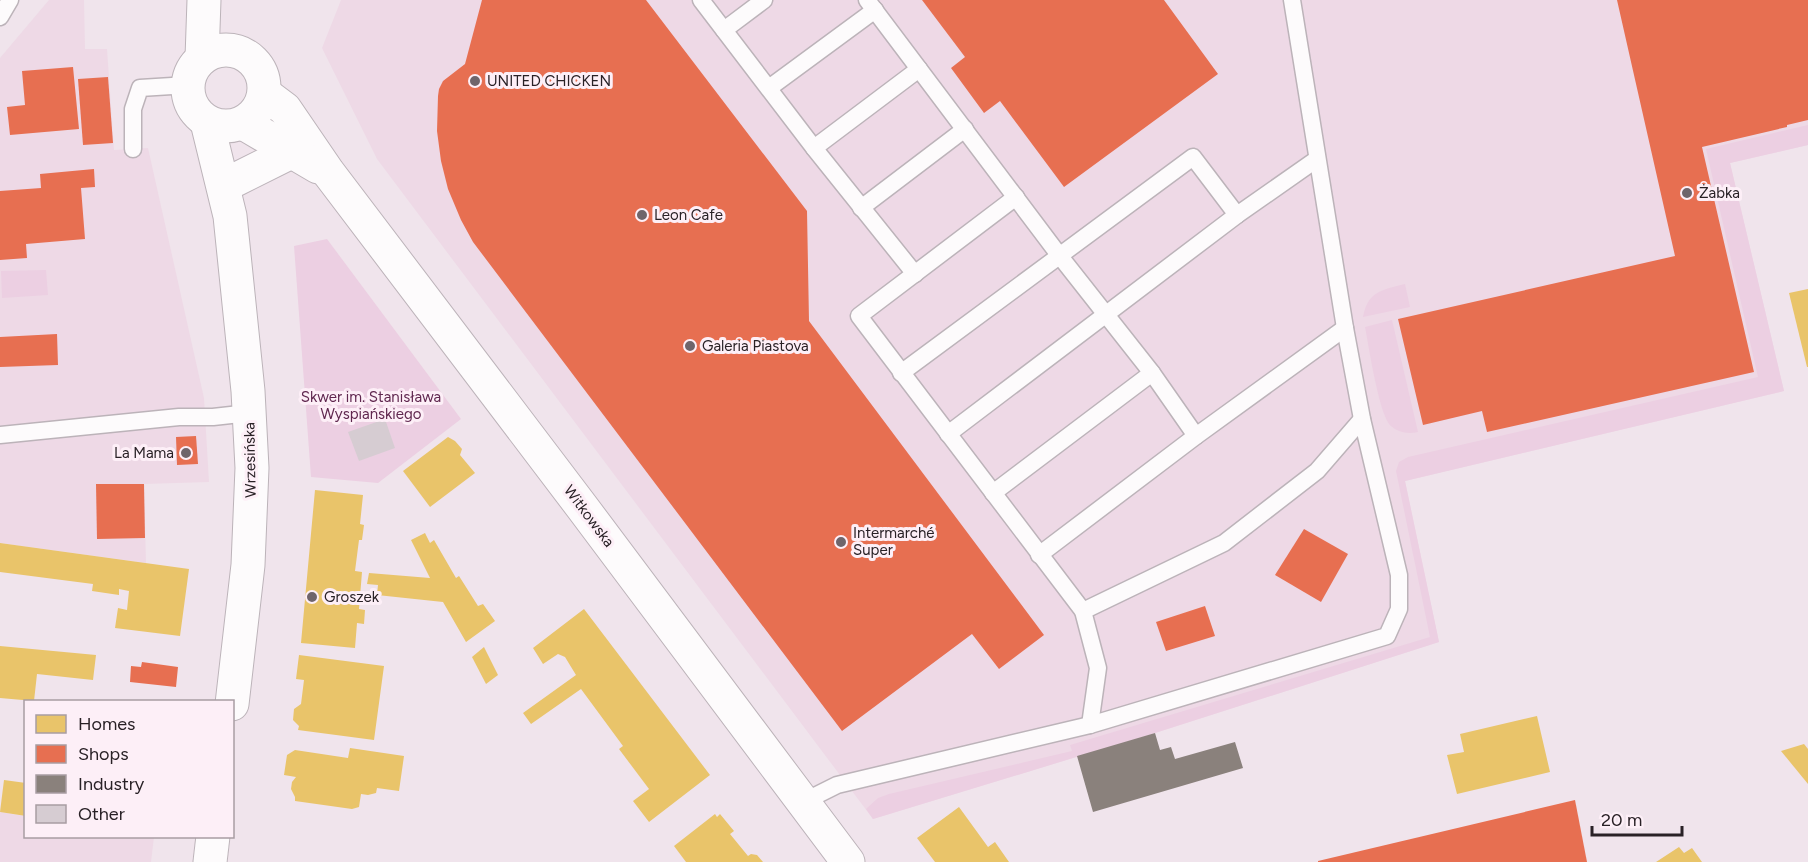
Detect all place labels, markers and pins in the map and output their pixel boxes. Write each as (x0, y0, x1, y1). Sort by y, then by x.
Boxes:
place label: UNITED CHICKEN (487, 72, 611, 90)
marker: UNITED CHICKEN (468, 74, 482, 88)
place label: Żabka (1699, 184, 1740, 202)
marker: Żabka (1680, 186, 1694, 200)
place label: Leon Cafe (654, 206, 723, 224)
marker: Leon Cafe (635, 208, 649, 222)
place label: Galeria Piastova (702, 337, 809, 355)
marker: Galeria Piastova (683, 339, 697, 353)
place label: La Mama (114, 444, 174, 462)
marker: La Mama (179, 446, 193, 460)
place label: Intermarché Super (853, 524, 935, 559)
marker: Intermarché Super (834, 535, 848, 549)
place label: Groszek (324, 588, 380, 606)
marker: Groszek (305, 590, 319, 604)

